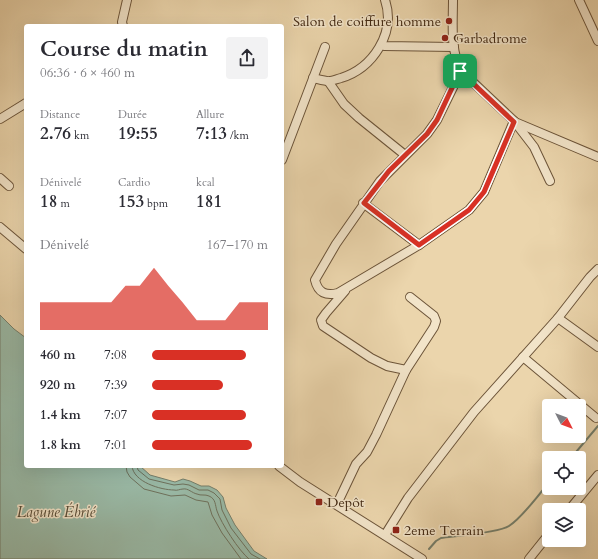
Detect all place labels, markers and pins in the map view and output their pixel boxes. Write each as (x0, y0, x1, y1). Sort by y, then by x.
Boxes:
place label: Salon de coiffure homme (293, 12, 441, 31)
marker: Salon de coiffure homme (444, 16, 454, 26)
place label: Garbadrome (453, 29, 527, 48)
marker: Garbadrome (440, 33, 450, 43)
pin (443, 54, 477, 88)
place label: Depôt (327, 493, 365, 512)
marker: Depôt (314, 497, 324, 507)
place label: 2eme Terrain (404, 521, 484, 540)
marker: 2eme Terrain (391, 525, 401, 535)

